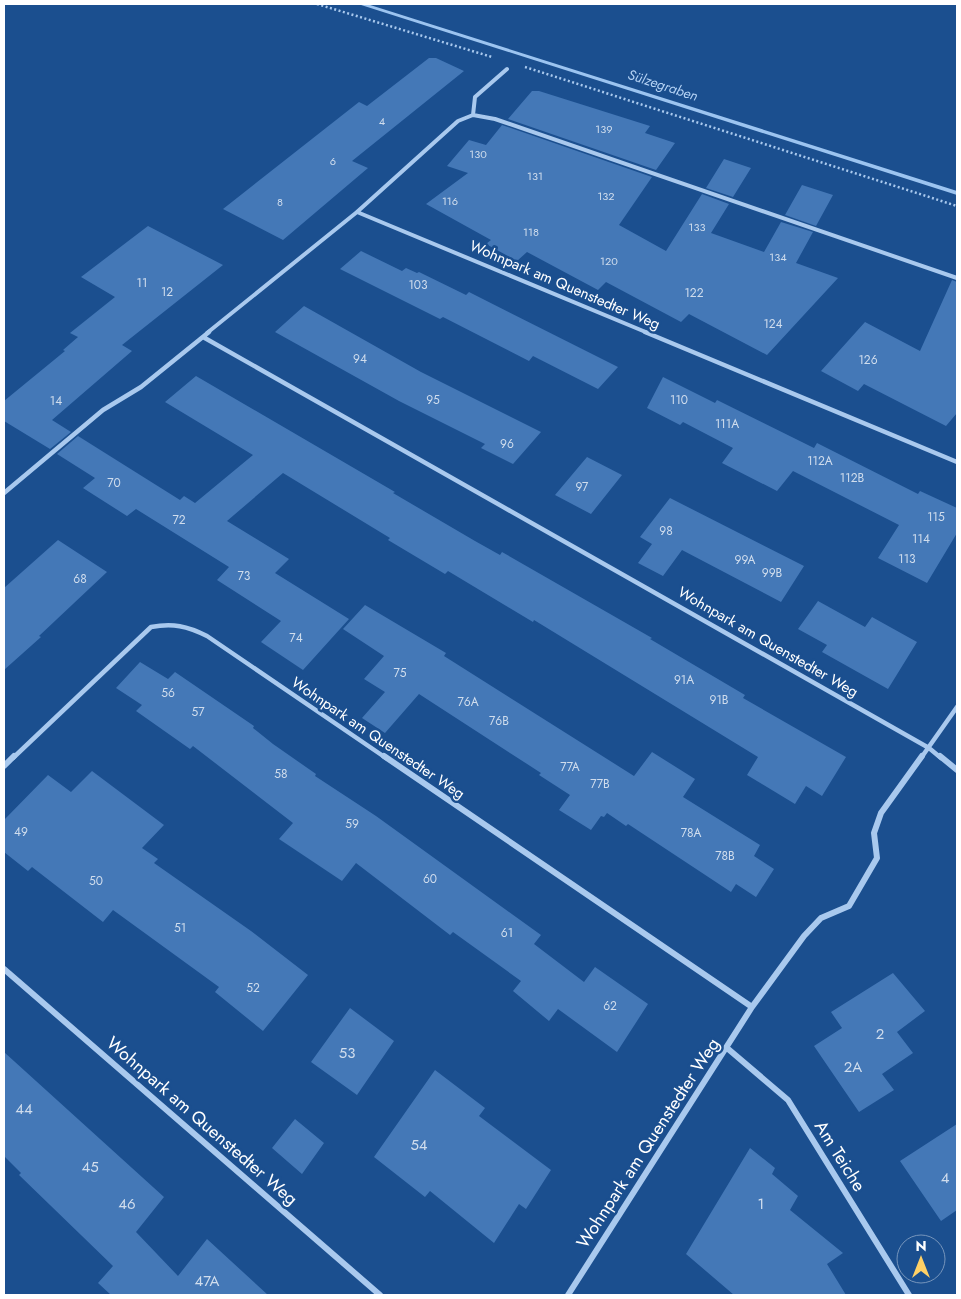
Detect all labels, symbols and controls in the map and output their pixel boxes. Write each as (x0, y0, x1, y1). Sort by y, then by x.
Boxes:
water label: Sülzegraben (625, 64, 701, 106)
house number: 4 (379, 113, 386, 129)
house number: 139 (595, 121, 613, 137)
house number: 130 (469, 146, 487, 162)
house number: 6 (330, 153, 336, 169)
house number: 131 (527, 168, 543, 184)
house number: 132 (597, 188, 615, 204)
house number: 116 (442, 193, 458, 209)
house number: 8 (277, 194, 283, 210)
house number: 133 (689, 219, 705, 235)
house number: 118 (523, 224, 539, 240)
street label: Wohnpark am Quenstedter Weg (466, 235, 664, 335)
house number: 134 (769, 249, 787, 265)
house number: 120 (600, 253, 618, 269)
house number: 11 (137, 274, 147, 292)
house number: 103 (408, 276, 428, 294)
house number: 12 (161, 283, 173, 301)
house number: 122 (684, 284, 704, 302)
house number: 124 (763, 315, 783, 333)
house number: 94 (353, 350, 367, 368)
house number: 126 (858, 351, 878, 369)
house number: 95 (426, 391, 440, 409)
house number: 110 (670, 391, 688, 409)
house number: 14 (50, 392, 62, 410)
house number: 111A (715, 415, 739, 433)
house number: 96 (500, 435, 514, 453)
house number: 112A (807, 452, 833, 470)
house number: 112B (840, 469, 864, 487)
house number: 70 (107, 474, 121, 492)
house number: 97 (576, 478, 589, 496)
house number: 115 (927, 508, 945, 526)
house number: 72 (172, 511, 186, 529)
house number: 98 (659, 522, 673, 540)
house number: 114 (912, 530, 930, 548)
house number: 113 (898, 550, 916, 568)
house number: 99A (735, 551, 756, 569)
house number: 99B (762, 564, 783, 582)
house number: 73 (238, 567, 251, 585)
house number: 68 (73, 570, 87, 588)
street label: Wohnpark am Quenstedter Weg (674, 581, 862, 703)
house number: 74 (289, 629, 303, 647)
house number: 75 (393, 664, 407, 682)
house number: 91A (674, 671, 694, 689)
street label: Wohnpark am Quenstedter Weg (287, 672, 469, 804)
house number: 56 (161, 684, 175, 702)
house number: 91B (709, 691, 729, 709)
house number: 76A (457, 693, 479, 711)
house number: 57 (191, 703, 205, 721)
house number: 76B (489, 712, 509, 730)
house number: 77A (560, 758, 580, 776)
house number: 58 (274, 765, 288, 783)
house number: 77B (590, 775, 610, 793)
house number: 59 (345, 815, 359, 833)
house number: 49 (14, 823, 28, 841)
house number: 78A (681, 824, 701, 842)
house number: 78B (715, 847, 735, 865)
house number: 60 (423, 870, 437, 888)
house number: 50 (89, 872, 103, 890)
house number: 51 (174, 919, 186, 937)
house number: 61 (501, 924, 513, 942)
house number: 52 (246, 979, 260, 997)
house number: 62 (603, 997, 617, 1015)
house number: 2 (876, 1023, 884, 1045)
street label: Wohnpark am Quenstedter Weg (101, 1030, 303, 1212)
street label: Wohnpark am Quenstedter Weg (570, 1033, 726, 1253)
house number: 53 (339, 1042, 355, 1064)
house number: 2A (844, 1056, 862, 1078)
house number: 44 (15, 1098, 33, 1120)
street label: Am Teiche (808, 1116, 872, 1196)
house number: 54 (410, 1134, 428, 1156)
house number: 45 (81, 1156, 99, 1178)
house number: 4 (941, 1167, 950, 1189)
house number: 46 (118, 1193, 136, 1215)
house number: 1 (758, 1193, 764, 1215)
north arrow (896, 1234, 946, 1284)
text: N (915, 1236, 927, 1256)
house number: 47A (194, 1270, 220, 1292)

